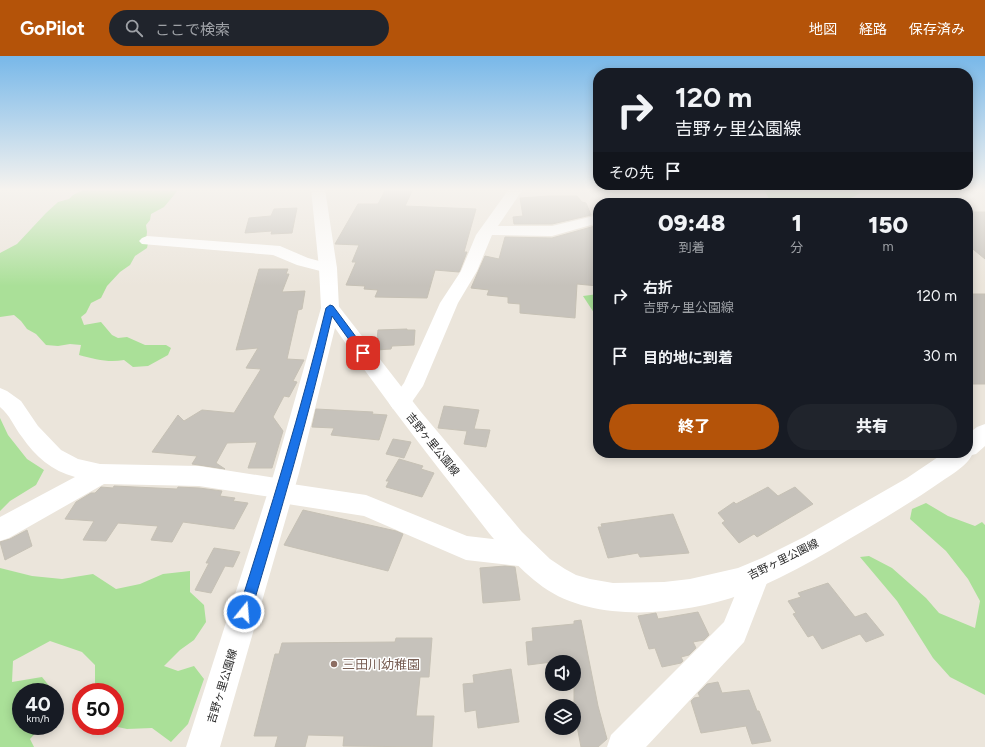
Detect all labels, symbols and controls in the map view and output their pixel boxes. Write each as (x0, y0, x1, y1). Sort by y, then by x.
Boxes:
search box (109, 10, 389, 46)
text: GoPilot (20, 17, 85, 40)
icon: search (123, 17, 145, 39)
text: ここで検索 (155, 21, 230, 39)
text: 地図 (809, 21, 837, 38)
text: 経路 (859, 21, 887, 38)
text: 保存済み (909, 21, 965, 38)
text: 120 m (675, 80, 752, 114)
icon: right (609, 84, 661, 136)
text: 吉野ヶ里公園線 (675, 118, 801, 140)
icon: arrive (662, 160, 684, 182)
text: その先 (609, 164, 654, 182)
text: 09:48 (658, 208, 725, 237)
text: 1 (792, 208, 802, 237)
text: 150 (868, 210, 908, 239)
text: m (883, 239, 894, 254)
text: 到着 (679, 240, 705, 255)
text: 分 (790, 240, 803, 255)
text: 右折 (643, 279, 673, 297)
icon: right (609, 285, 631, 307)
text: 120 m (916, 287, 957, 305)
text: 吉野ヶ里公園線 (643, 300, 734, 315)
pin (346, 336, 380, 370)
icon: arrive (352, 342, 374, 364)
icon: arrive (609, 345, 631, 367)
text: 30 m (923, 347, 957, 365)
text: 目的地に到着 (643, 349, 733, 367)
button: 終了 (609, 404, 779, 450)
button: 共有 (787, 404, 957, 450)
street label: 吉野ヶ里公園線 (403, 410, 462, 478)
street label: 吉野ヶ里公園線 (746, 537, 821, 582)
position arrow (223, 591, 265, 633)
street label: 吉野ヶ里公園線 (205, 647, 240, 725)
map controls (545, 655, 581, 735)
button: sound (545, 655, 581, 691)
place label: 三田川幼稚園 (342, 657, 420, 672)
marker: 三田川幼稚園 (329, 659, 339, 669)
speed limit sign: 50 (72, 683, 124, 735)
text: 40 (25, 692, 51, 716)
button: layers (545, 699, 581, 735)
text: km/h (27, 712, 49, 725)

